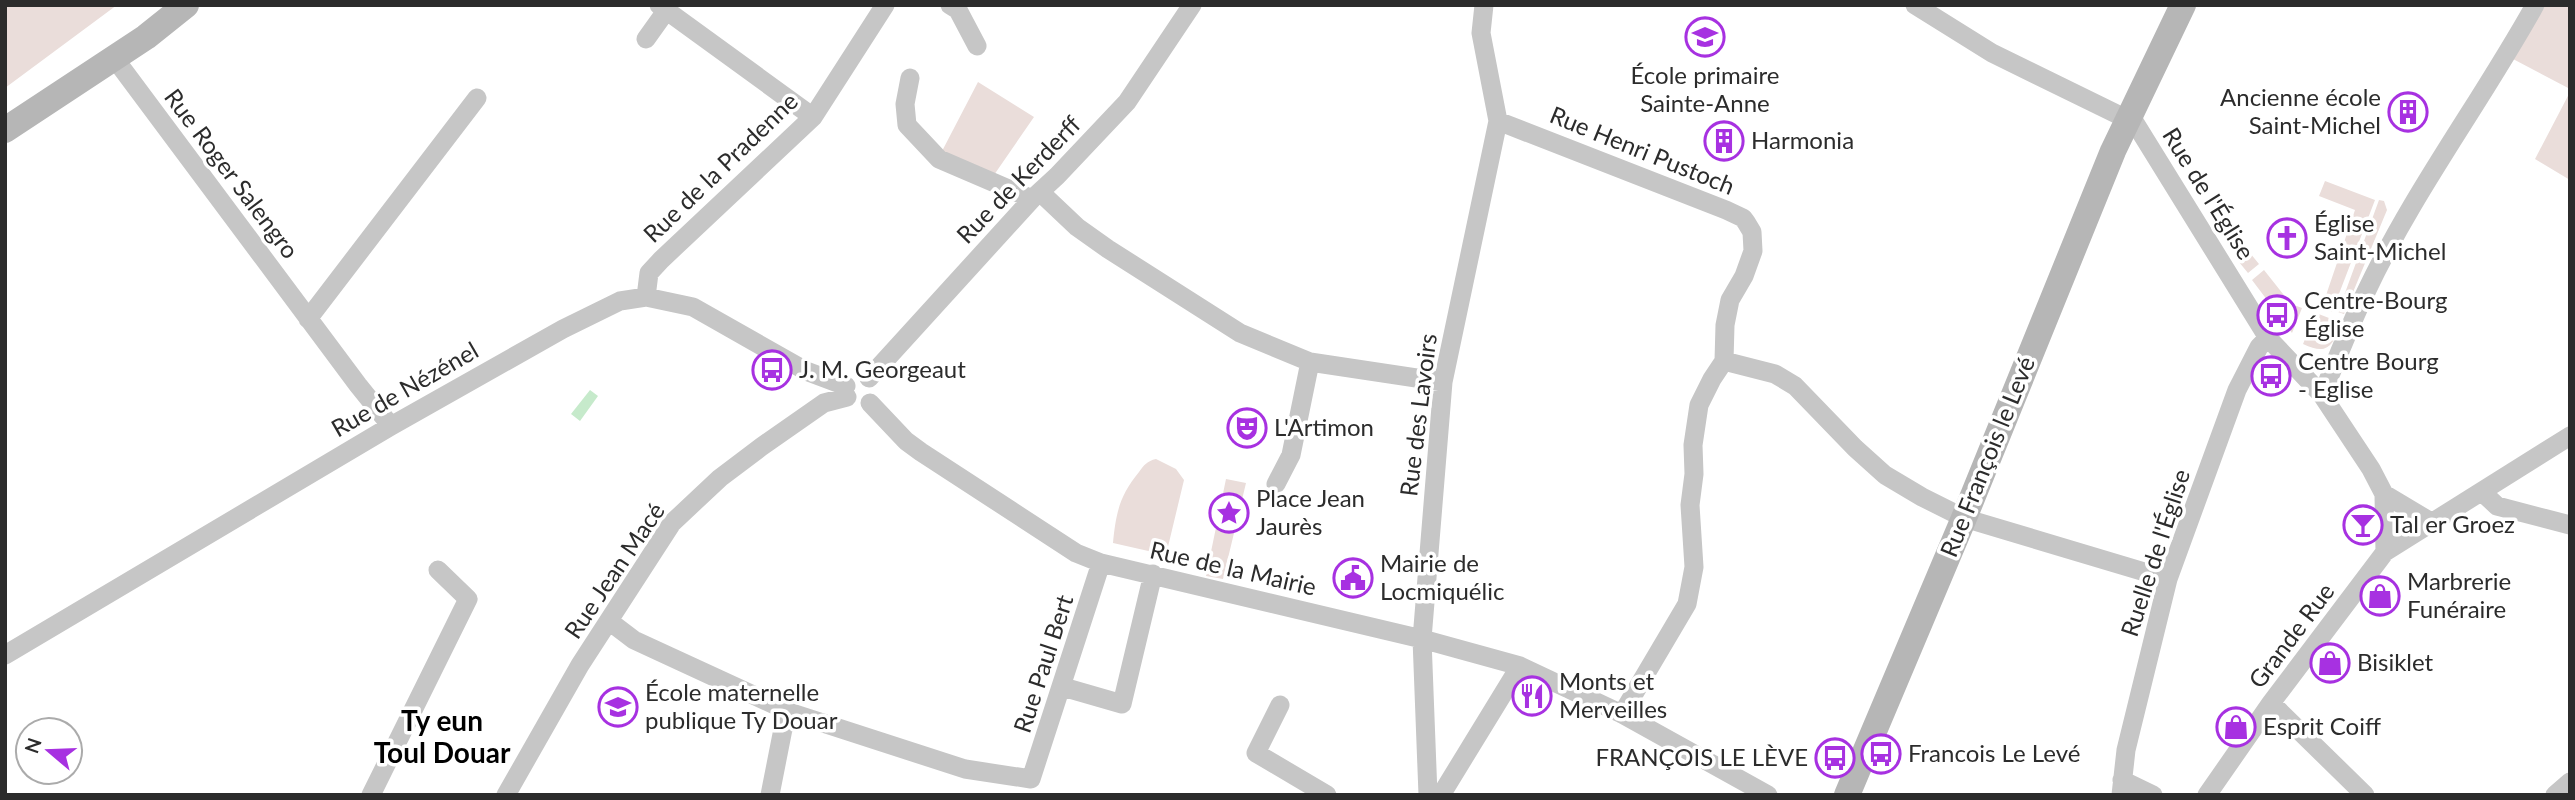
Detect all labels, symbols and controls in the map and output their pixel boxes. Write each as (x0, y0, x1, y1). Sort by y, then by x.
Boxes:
school or university icon: École primaire Sainte-Anne (1684, 16, 1726, 58)
place label: École primaire Sainte-Anne (1631, 60, 1779, 117)
place label: Ancienne école Saint-Michel (2220, 82, 2381, 139)
street label: Rue Roger Salengro (159, 83, 305, 264)
street label: Rue de la Pradenne (637, 86, 803, 248)
building icon: Ancienne école Saint-Michel (2387, 91, 2429, 133)
street label: Rue Henri Pustoch (1546, 99, 1739, 200)
street label: Rue de Kerderff (950, 109, 1086, 249)
building icon: Harmonia (1703, 120, 1745, 162)
street label: Rue de l'Église (2157, 122, 2261, 265)
place label: Harmonia (1751, 125, 1854, 154)
place label: Église Saint-Michel (2314, 208, 2446, 265)
church icon: Église Saint-Michel (2266, 217, 2308, 259)
place label: Centre-Bourg Église (2304, 285, 2447, 342)
bus stop icon: Centre-Bourg Église (2256, 294, 2298, 336)
street label: Rue des Lavoirs (1393, 332, 1442, 498)
street label: Rue de Nézénel (326, 335, 483, 442)
place label: Centre Bourg - Eglise (2298, 346, 2439, 403)
bus stop icon: J. M. Georgeaut (751, 349, 793, 391)
street label: Rue François le Levé (1933, 352, 2040, 561)
place label: J. M. Georgeaut (799, 354, 966, 383)
bus stop icon: Centre Bourg - Eglise (2250, 355, 2292, 397)
theatre icon: L'Artimon (1226, 407, 1268, 449)
place label: L'Artimon (1274, 412, 1374, 441)
street label: Ruelle de l'Église (2114, 465, 2195, 640)
place label: Place Jean Jaurès (1256, 483, 1365, 540)
place icon: Place Jean Jaurès (1208, 492, 1250, 534)
street label: Rue Jean Macé (558, 497, 670, 644)
bar icon: Tal er Groez (2342, 504, 2384, 546)
place label: Tal er Groez (2390, 509, 2515, 538)
street label: Rue de la Mairie (1147, 534, 1319, 601)
place label: Mairie de Locmiquélic (1380, 548, 1504, 605)
public building icon: Mairie de Locmiquélic (1332, 557, 1374, 599)
place label: Marbrerie Funéraire (2407, 566, 2511, 623)
shop icon: Marbrerie Funéraire (2359, 575, 2401, 617)
street label: Grande Rue (2242, 577, 2340, 693)
street label: Rue Paul Bert (1007, 591, 1079, 736)
shop icon: Bisiklet (2309, 642, 2351, 684)
place label: Bisiklet (2357, 647, 2434, 676)
place label: Monts et Merveilles (1559, 666, 1667, 723)
restaurant icon: Monts et Merveilles (1511, 675, 1553, 717)
place label: École maternelle publique Ty Douar (645, 677, 838, 734)
school or university icon: École maternelle publique Ty Douar (597, 686, 639, 728)
district label: Ty eun Toul Douar (374, 703, 511, 769)
shop icon: Esprit Coiff (2215, 706, 2257, 748)
place label: Esprit Coiff (2263, 711, 2381, 740)
north arrow (14, 716, 84, 786)
bus stop icon: Francois Le Levé (1860, 733, 1902, 775)
text: N (19, 735, 46, 756)
bus stop icon: FRANÇOIS LE LÈVE (1814, 737, 1856, 779)
place label: Francois Le Levé (1908, 738, 2080, 767)
place label: FRANÇOIS LE LÈVE (1595, 742, 1808, 771)

